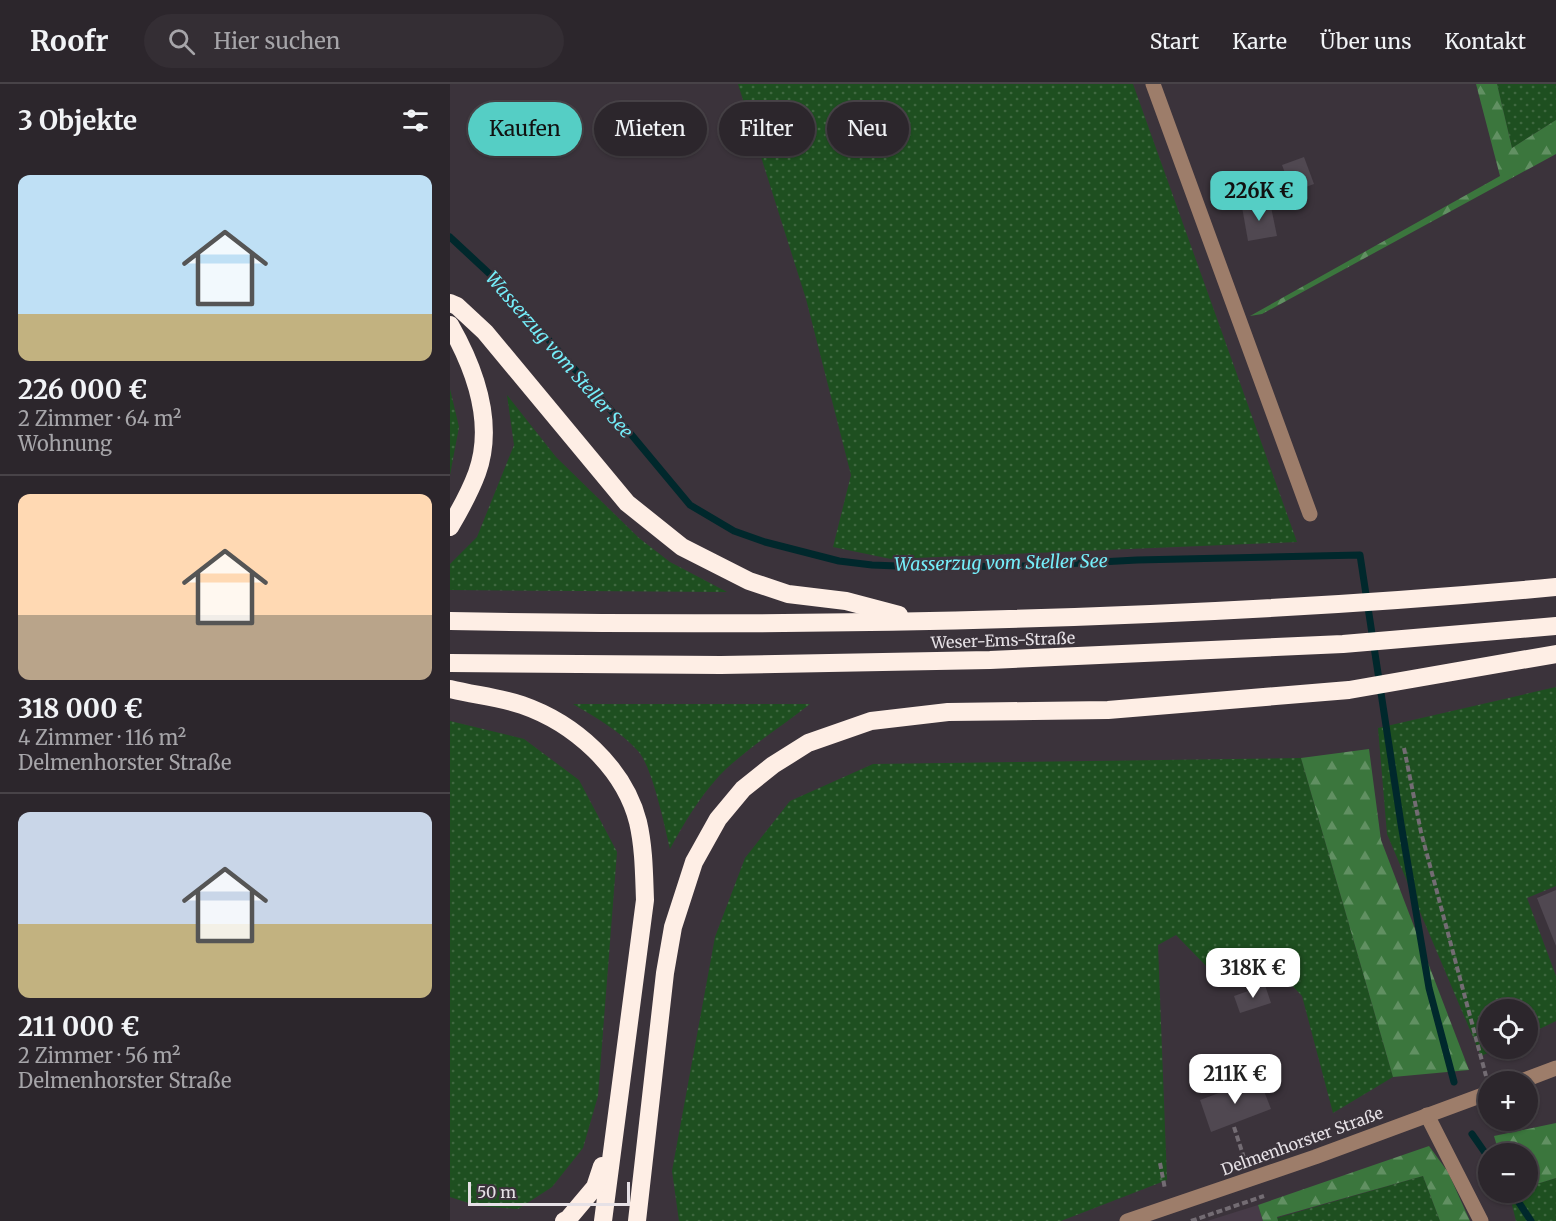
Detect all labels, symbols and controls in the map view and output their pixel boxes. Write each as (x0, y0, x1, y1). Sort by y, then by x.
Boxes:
search box (144, 14, 564, 68)
text: Roofr (30, 23, 108, 59)
icon: search (165, 25, 198, 58)
text: Hier suchen (213, 27, 340, 55)
text: Start (1150, 28, 1199, 55)
text: Karte (1232, 28, 1287, 55)
text: Über uns (1320, 28, 1411, 55)
text: Kontakt (1444, 28, 1526, 55)
chip: Kaufen (468, 102, 582, 156)
chip: Mieten (594, 102, 707, 156)
chip: Filter (719, 102, 815, 156)
chip: Neu (827, 102, 909, 156)
text: 3 Objekte (18, 104, 137, 137)
icon: filters (399, 104, 432, 137)
pin: 226K € (1210, 171, 1308, 222)
text: 226K € (1224, 178, 1294, 203)
icon: home (171, 214, 279, 322)
water label: Wasserzug vom Steller See (481, 267, 638, 443)
text: 226 000 € (18, 373, 147, 406)
text: 2 Zimmer · 64 m² (18, 406, 181, 431)
text: Wohnung (18, 431, 112, 456)
icon: home (171, 533, 279, 641)
water label: Wasserzug vom Steller See (894, 549, 1108, 576)
street label: Weser-Ems-Straße (930, 627, 1075, 653)
text: 318 000 € (18, 692, 143, 725)
text: 4 Zimmer · 116 m² (18, 725, 186, 750)
text: Delmenhorster Straße (18, 750, 231, 775)
icon: home (171, 851, 279, 959)
pin: 318K € (1204, 948, 1302, 999)
text: 318K € (1220, 955, 1286, 980)
map controls (1478, 999, 1538, 1203)
button: locate (1478, 999, 1538, 1059)
text: 211 000 € (18, 1010, 140, 1043)
text: 2 Zimmer · 56 m² (18, 1043, 180, 1068)
pin: 211K € (1186, 1054, 1284, 1105)
text: 211K € (1203, 1061, 1267, 1086)
text: Delmenhorster Straße (18, 1068, 231, 1093)
button: + (1478, 1071, 1538, 1131)
street label: Delmenhorster Straße (1218, 1102, 1386, 1180)
button: − (1478, 1143, 1538, 1203)
scale bar (468, 1179, 630, 1206)
text: 50 m (477, 1182, 516, 1202)

